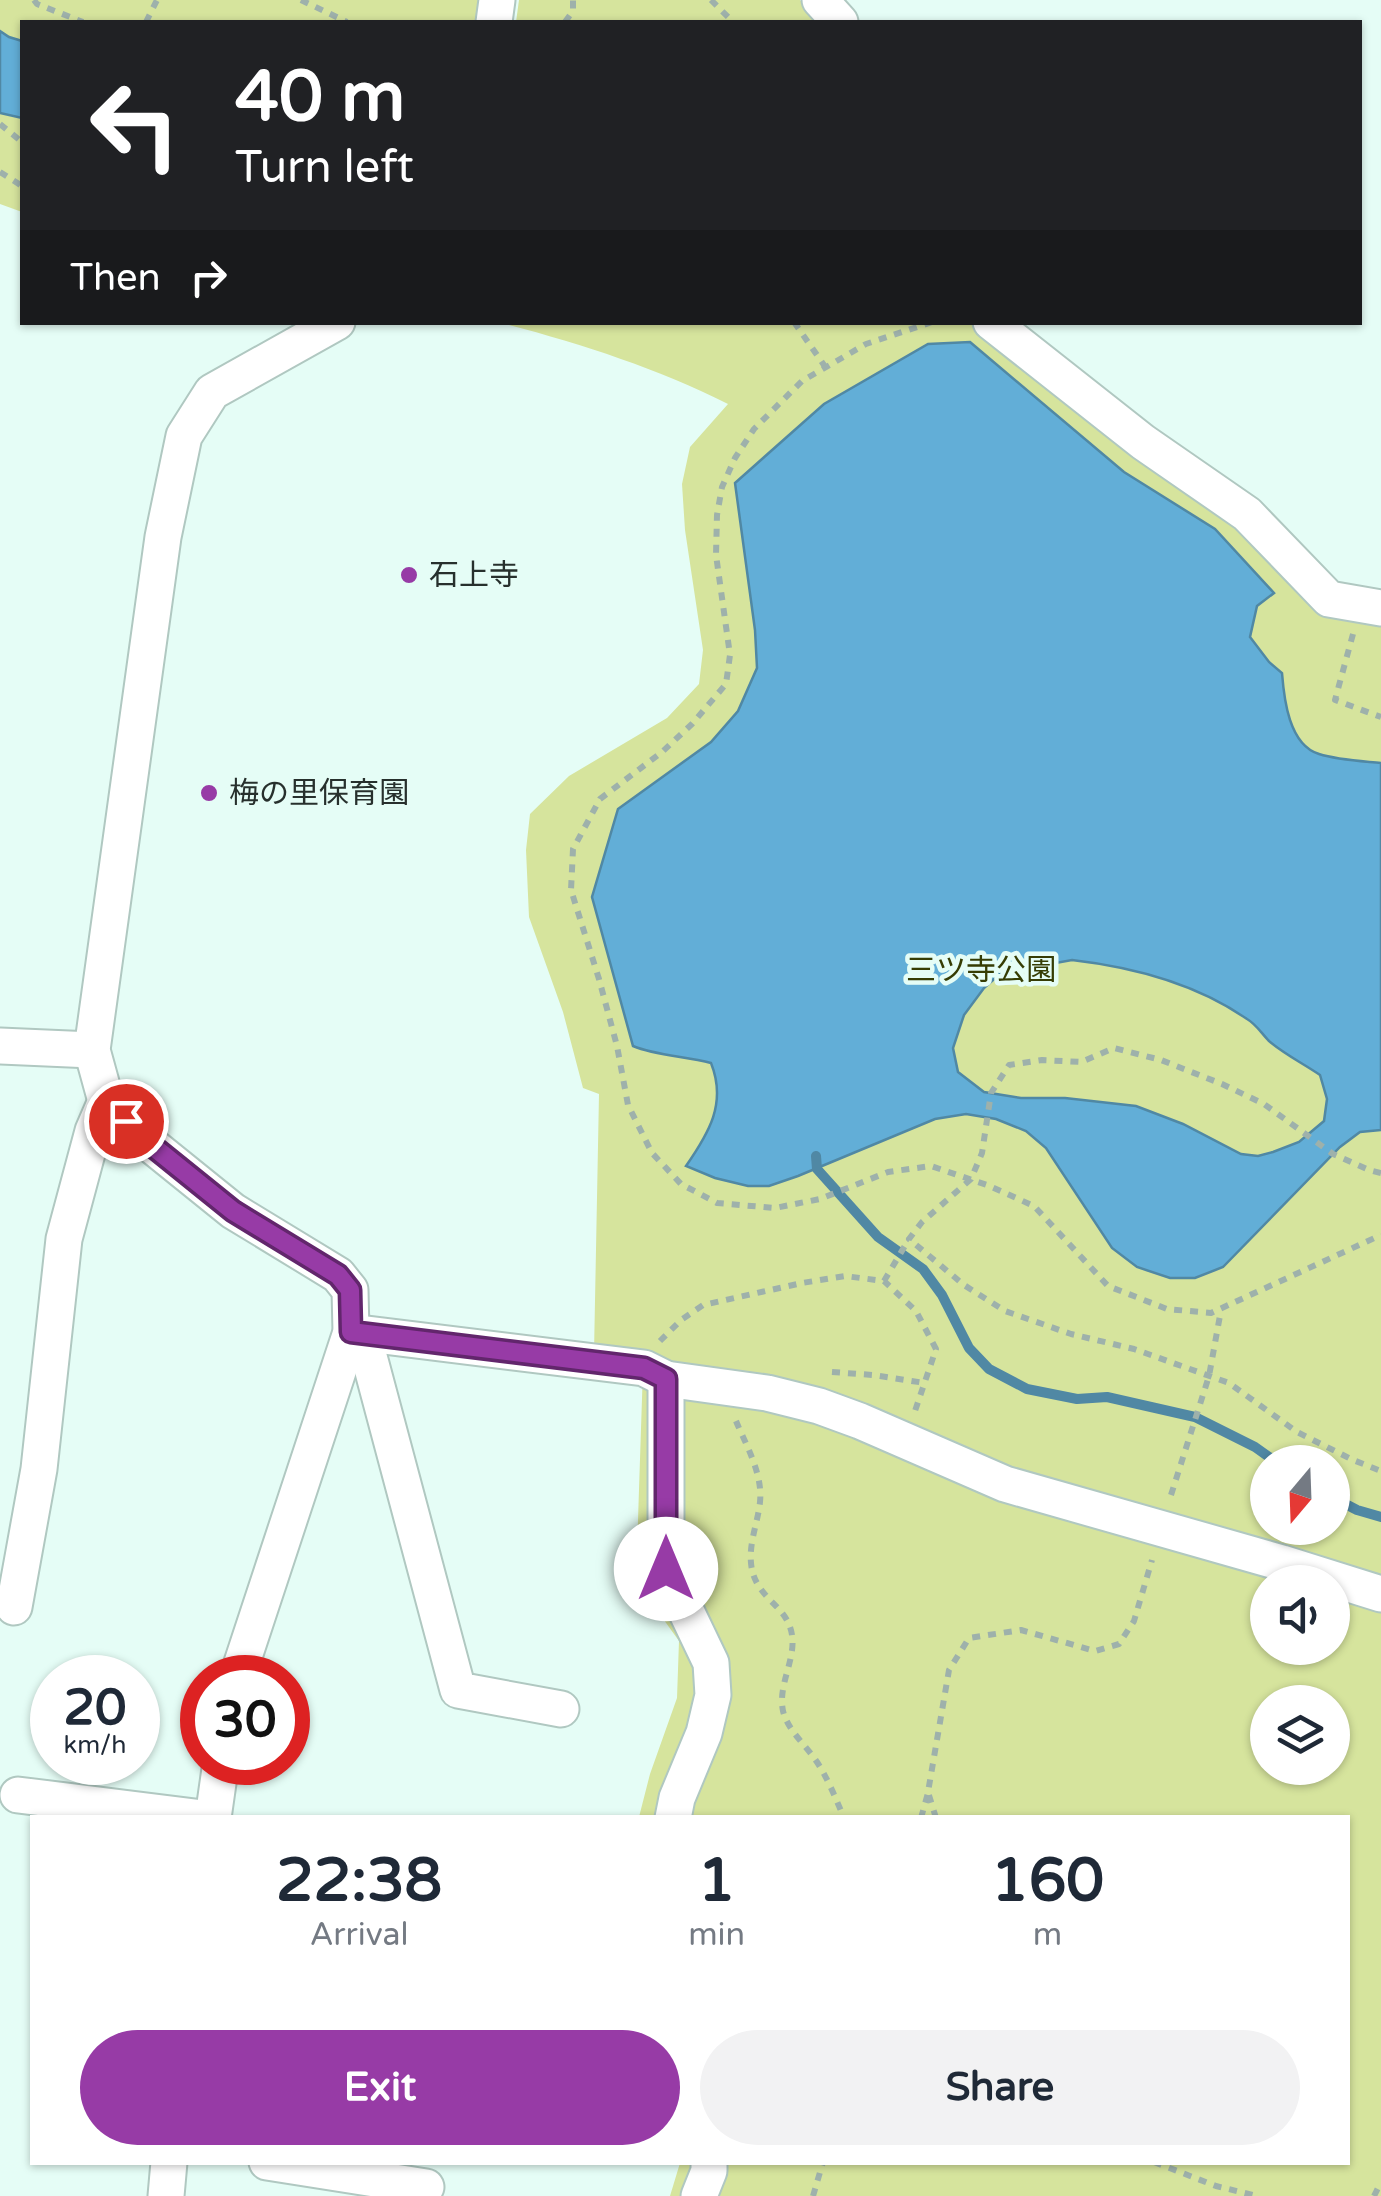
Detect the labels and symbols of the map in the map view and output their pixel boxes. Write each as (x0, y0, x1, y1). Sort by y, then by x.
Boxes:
place label: 石上寺 (429, 557, 519, 594)
marker: 石上寺 (398, 564, 420, 586)
place label: 梅の里保育園 (229, 775, 409, 812)
marker: 梅の里保育園 (198, 782, 220, 804)
park label: 三ツ寺公園 (906, 952, 1056, 989)
pin (84, 1079, 169, 1164)
north arrow (1250, 1445, 1350, 1545)
position arrow (614, 1517, 718, 1621)
speed limit sign: 30 (180, 1655, 310, 1785)

